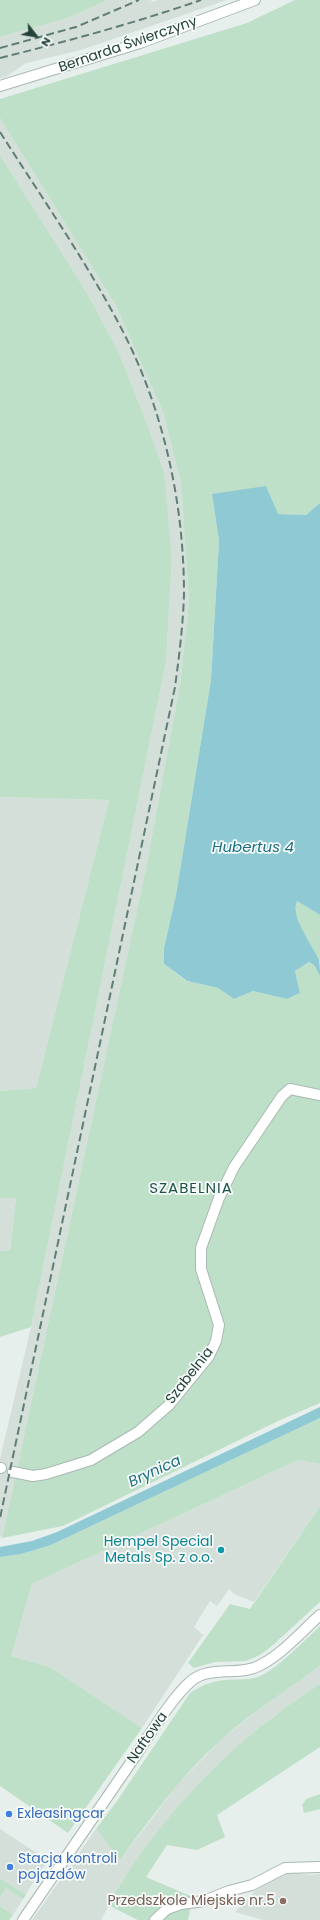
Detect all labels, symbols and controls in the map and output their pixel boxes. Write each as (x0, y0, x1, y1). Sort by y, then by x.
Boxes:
street label: Bernarda Świerczyny (57, 13, 199, 77)
north arrow (16, 16, 56, 56)
text: N (37, 35, 55, 50)
water label: Hubertus 4 (212, 839, 294, 857)
district label: SZABELNIA (149, 1180, 233, 1198)
street label: Szabelnia (163, 1344, 217, 1408)
water label: Brynica (126, 1452, 184, 1492)
place label: Hempel Special Metals Sp. z o.o. (104, 1534, 213, 1566)
marker: Hempel Special Metals Sp. z o.o. (216, 1545, 226, 1555)
street label: Naftowa (124, 1709, 172, 1767)
place label: Exleasingcar (17, 1806, 105, 1822)
marker: Exleasingcar (4, 1809, 14, 1819)
place label: Stacja kontroli pojazdów (18, 1851, 117, 1884)
marker: Stacja kontroli pojazdów (5, 1862, 15, 1872)
place label: Przedszkole Miejskie nr.5 (108, 1893, 275, 1909)
marker: Przedszkole Miejskie nr.5 (278, 1896, 288, 1906)

